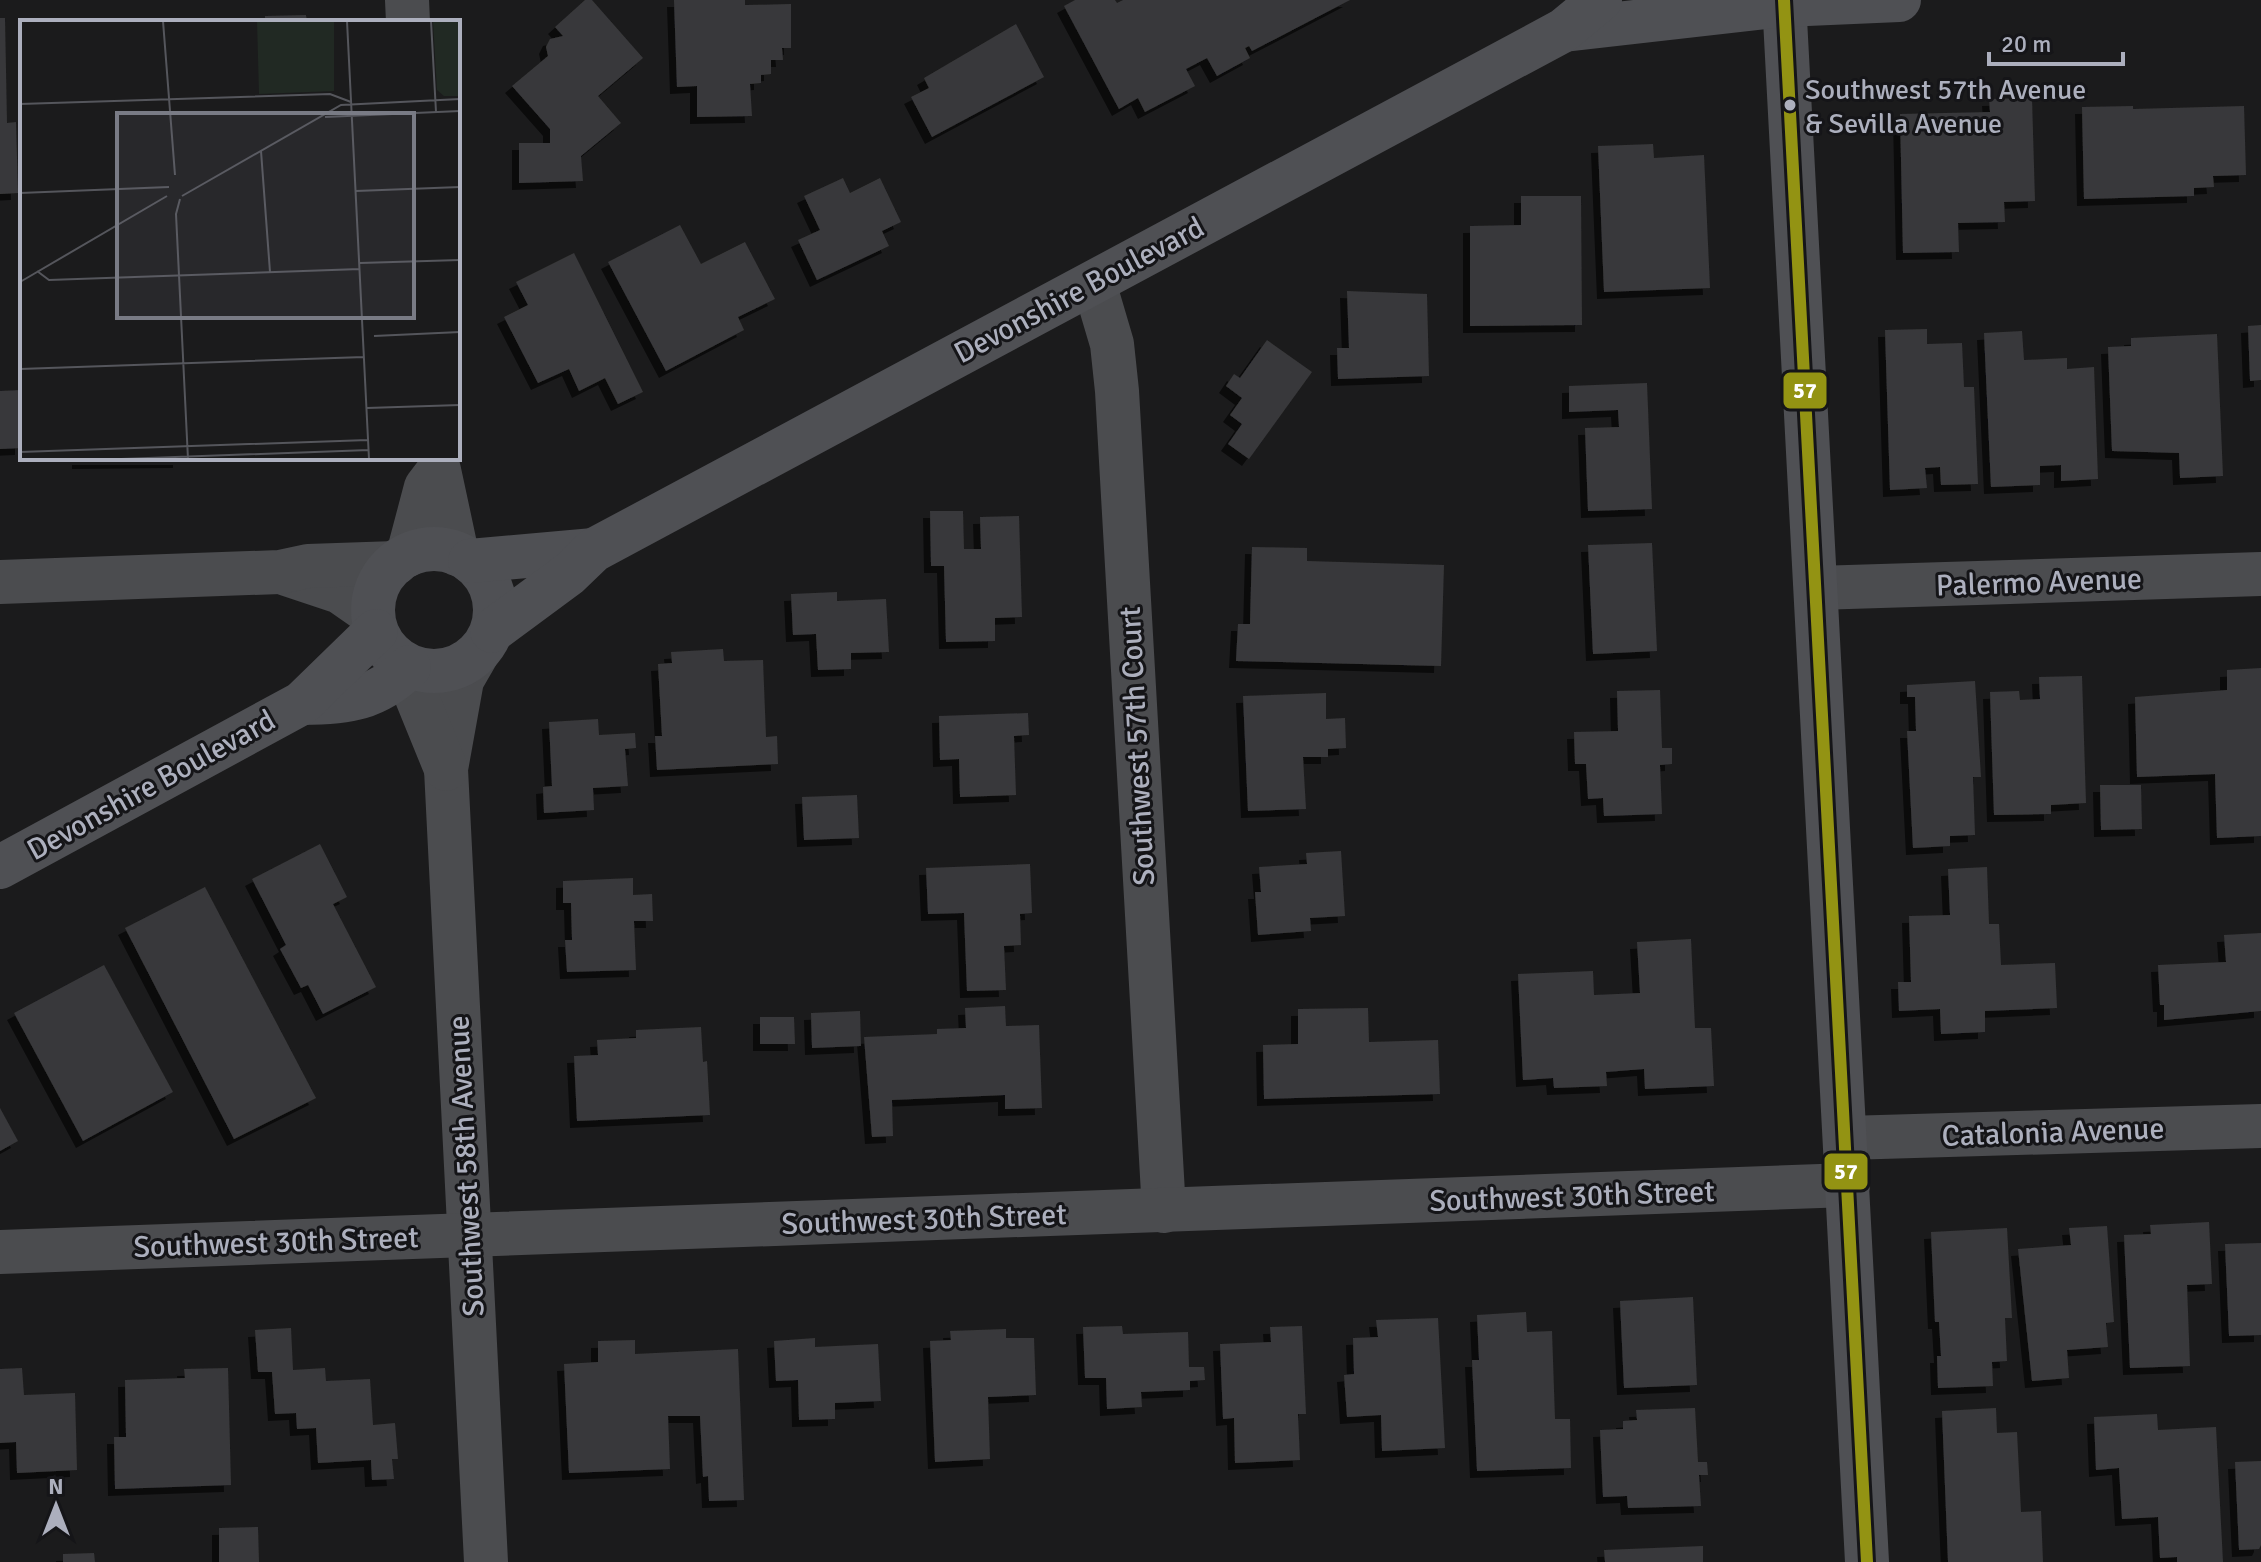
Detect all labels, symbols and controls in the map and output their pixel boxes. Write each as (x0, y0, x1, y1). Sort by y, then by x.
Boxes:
scale bar (1989, 16, 2123, 66)
inset map (20, 20, 460, 460)
text: 20 m (2001, 29, 2051, 59)
place label: Southwest 57th Avenue & Sevilla Avenue (1805, 73, 2086, 141)
marker: Southwest 57th Avenue & Sevilla Avenue (1782, 97, 1798, 113)
street label: Devonshire Boulevard (948, 209, 1211, 372)
line badge: 57 (1782, 371, 1828, 410)
text: 57 (1793, 377, 1817, 404)
street label: Palermo Avenue (1935, 560, 2143, 605)
street label: Southwest 57th Court (1112, 605, 1163, 886)
street label: Devonshire Boulevard (21, 702, 282, 869)
street label: Southwest 58th Avenue (440, 1015, 493, 1317)
street label: Catalonia Avenue (1941, 1110, 2165, 1155)
line badge: 57 (1823, 1152, 1869, 1191)
text: 57 (1834, 1158, 1858, 1185)
street label: Southwest 30th Street (1429, 1173, 1715, 1220)
street label: Southwest 30th Street (781, 1196, 1067, 1243)
street label: Southwest 30th Street (133, 1219, 419, 1266)
north arrow (16, 1466, 96, 1546)
text: N (48, 1473, 64, 1500)

